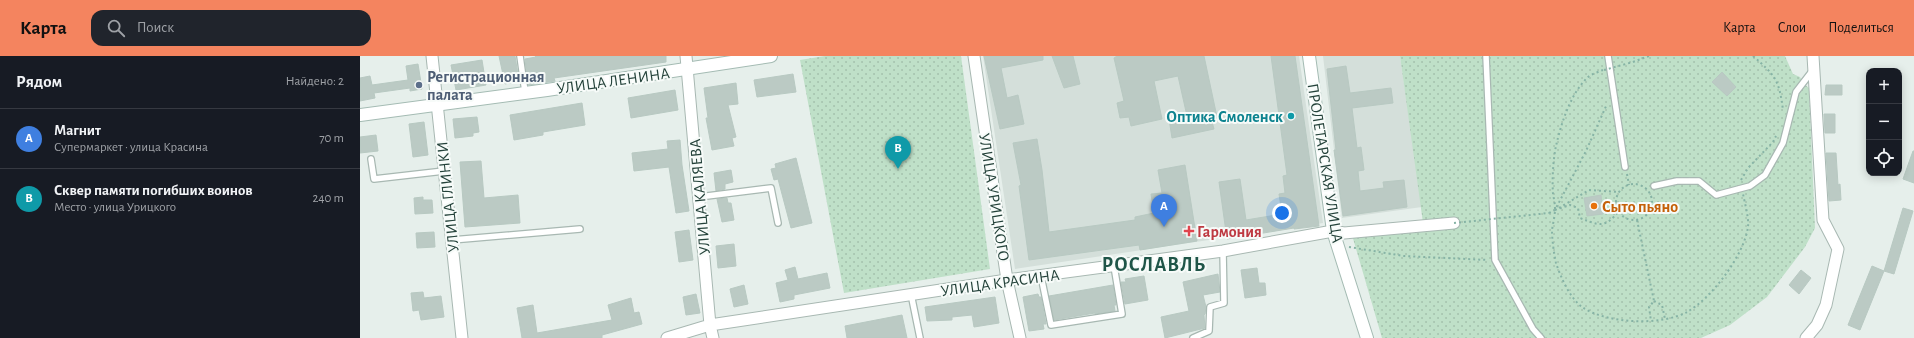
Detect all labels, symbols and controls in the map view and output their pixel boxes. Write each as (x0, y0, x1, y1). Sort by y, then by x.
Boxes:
search box (91, 10, 371, 46)
icon: search (105, 17, 127, 39)
text: Карта (20, 19, 67, 38)
text: Поиск (137, 20, 174, 35)
text: Карта (1723, 21, 1756, 35)
text: Слои (1778, 21, 1806, 35)
text: Поделиться (1828, 21, 1894, 35)
street label: УЛИЦА ЛЕНИНА (556, 65, 671, 97)
map controls (1866, 68, 1902, 176)
button: + (1866, 68, 1902, 104)
place label: Регистрационная палата (427, 69, 545, 103)
text: Рядом (16, 73, 62, 90)
text: Найдено: 2 (286, 75, 344, 88)
marker: Регистрационная палата (414, 80, 424, 90)
street label: ПРОЛЕТАРСКАЯ УЛИЦА (1304, 82, 1346, 245)
button: − (1866, 104, 1902, 140)
place label: Оптика Смоленск (1166, 109, 1283, 125)
marker: Оптика Смоленск (1286, 111, 1296, 121)
text: Магнит (54, 123, 101, 138)
text: A (25, 132, 33, 145)
text: 70 m (319, 132, 344, 145)
street label: УЛИЦА УРИЦКОГО (976, 132, 1012, 262)
pin: B (885, 136, 911, 169)
street label: УЛИЦА КАЛЯЕВА (687, 138, 713, 256)
button: locate (1866, 140, 1902, 176)
text: Супермаркет · улица Красина (54, 141, 208, 154)
street label: УЛИЦА ГЛИНКИ (434, 141, 462, 253)
text: Сквер памяти погибших воинов (54, 183, 253, 198)
text: B (25, 192, 33, 205)
text: 240 m (312, 192, 344, 205)
pin: A (1151, 194, 1177, 227)
place label: Сыто пьяно (1602, 199, 1678, 215)
text: Место · улица Урицкого (54, 201, 176, 214)
marker: Сыто пьяно (1589, 201, 1599, 211)
your location (1272, 203, 1292, 223)
place label: Гармония (1197, 224, 1262, 240)
marker: Гармония (1184, 226, 1194, 236)
district label: РОСЛАВЛЬ (1102, 255, 1206, 275)
street label: УЛИЦА КРАСИНА (940, 267, 1061, 299)

